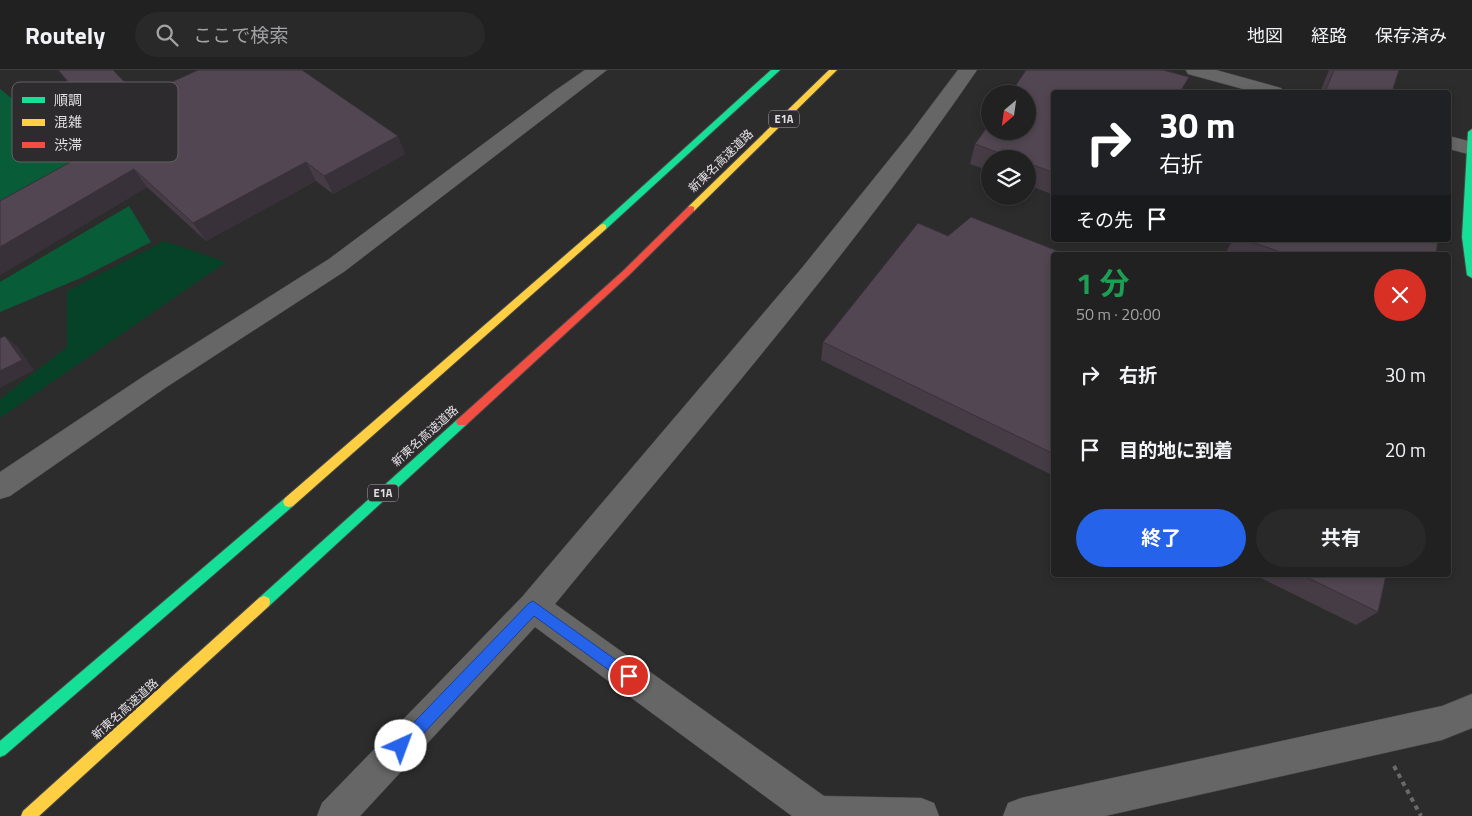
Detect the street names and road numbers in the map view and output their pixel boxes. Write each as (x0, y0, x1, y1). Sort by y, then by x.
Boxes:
road number: E1A (769, 111, 799, 128)
street label: 新東名高速道路 (684, 125, 757, 197)
street label: 新東名高速道路 (387, 400, 462, 471)
road number: E1A (368, 484, 398, 502)
street label: 新東名高速道路 (87, 673, 162, 744)

